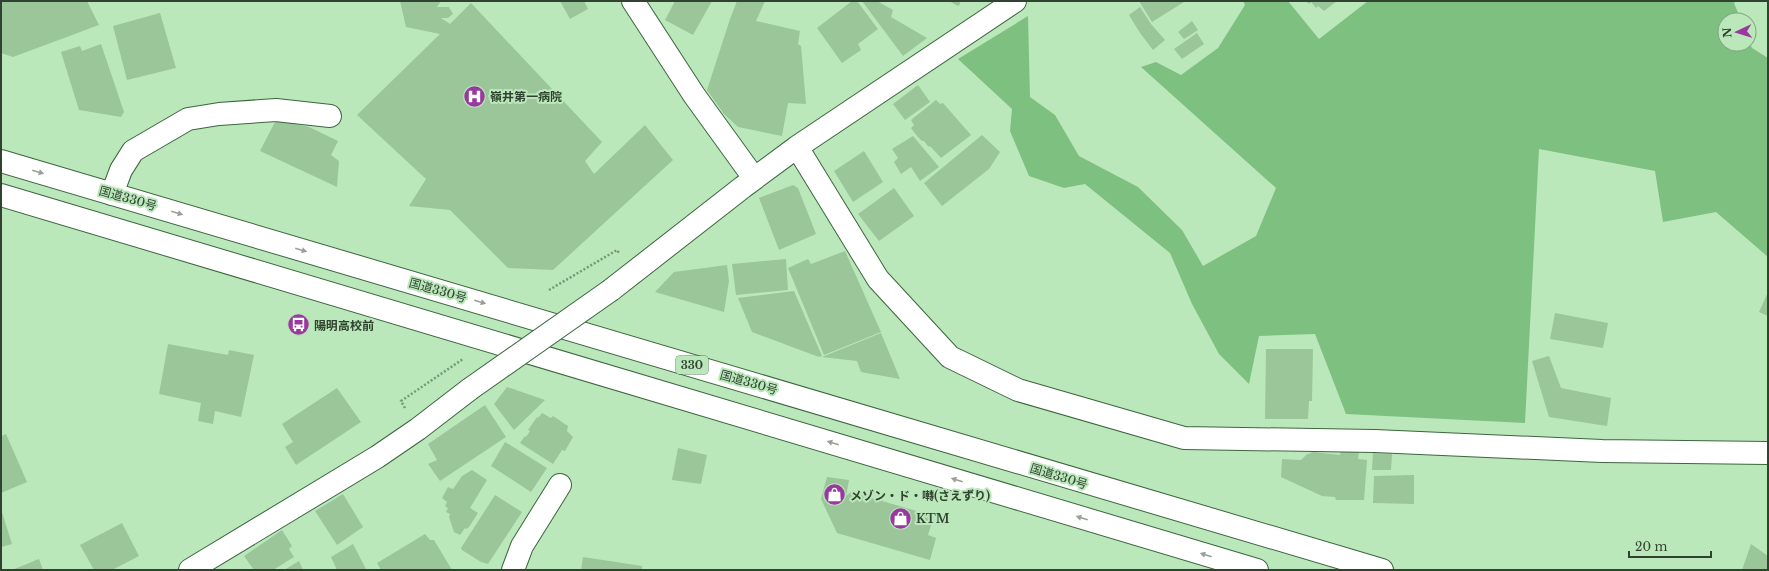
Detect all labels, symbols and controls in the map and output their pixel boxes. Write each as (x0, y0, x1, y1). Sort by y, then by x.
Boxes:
north arrow (1717, 12, 1757, 52)
text: N (1720, 26, 1734, 38)
hospital icon: 嶺井第一病院 (462, 83, 488, 109)
place label: 嶺井第一病院 (490, 89, 562, 104)
one-way arrow (33, 169, 45, 175)
street label: 国道330号 (97, 183, 159, 213)
one-way arrow (171, 210, 183, 216)
one-way arrow (295, 247, 307, 253)
street label: 国道330号 (407, 275, 469, 305)
one-way arrow (474, 299, 486, 305)
bus stop icon: 陽明高校前 (285, 312, 311, 338)
place label: 陽明高校前 (314, 318, 374, 333)
road number: 330 (676, 356, 708, 374)
street label: 国道330号 (718, 367, 780, 397)
one-way arrow (826, 440, 838, 446)
street label: 国道330号 (1028, 460, 1090, 492)
one-way arrow (951, 477, 963, 483)
shop icon: メゾン・ド・囀(さえずり) (821, 482, 847, 508)
place label: メゾン・ド・囀(さえずり) (850, 488, 990, 503)
shop icon: KTM (888, 505, 914, 531)
place label: KTM (916, 511, 950, 526)
one-way arrow (1075, 515, 1087, 521)
scale bar (1629, 533, 1711, 559)
text: 20 m (1635, 539, 1667, 554)
one-way arrow (1200, 552, 1212, 558)

